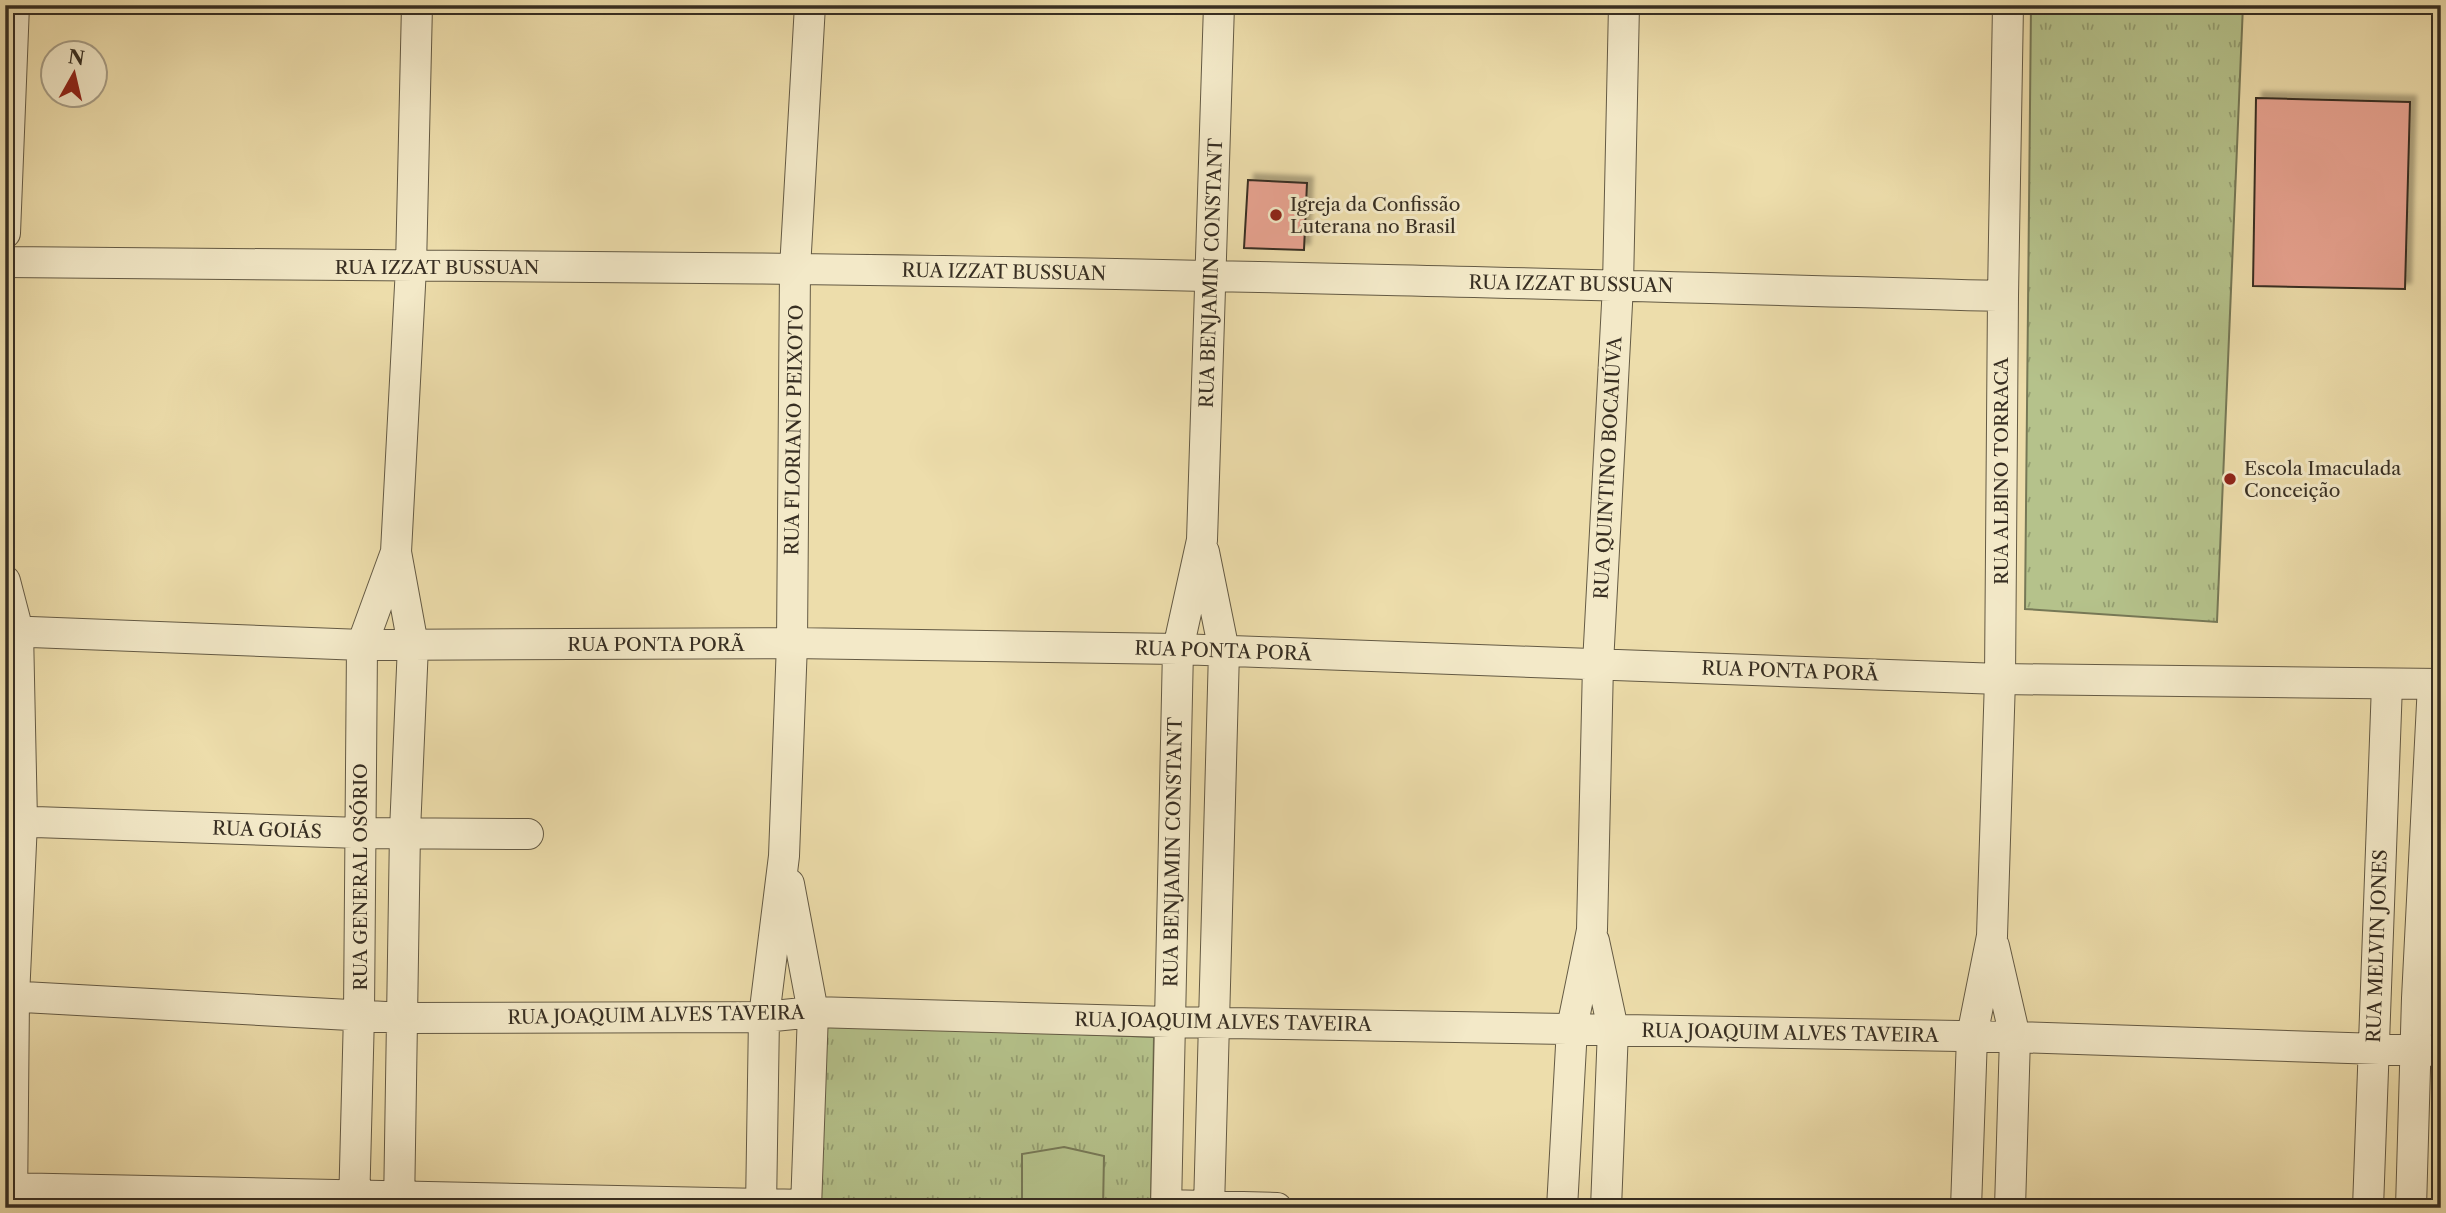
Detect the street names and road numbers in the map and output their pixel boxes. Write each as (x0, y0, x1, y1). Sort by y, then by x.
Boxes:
street label: RUA BENJAMIN CONSTANT (1195, 137, 1227, 408)
street label: RUA IZZAT BUSSUAN (335, 256, 539, 279)
street label: RUA IZZAT BUSSUAN (901, 259, 1107, 285)
street label: RUA IZZAT BUSSUAN (1468, 271, 1674, 297)
street label: RUA FLORIANO PEIXOTO (780, 304, 808, 556)
street label: RUA QUINTINO BOCAIÚVA (1590, 335, 1626, 600)
street label: RUA ALBINO TORRACA (1990, 356, 2013, 585)
street label: RUA PONTA PORÃ (567, 632, 746, 656)
street label: RUA PONTA PORÃ (1134, 635, 1313, 666)
street label: RUA PONTA PORÃ (1701, 655, 1880, 686)
street label: RUA BENJAMIN CONSTANT (1159, 716, 1187, 987)
street label: RUA GENERAL OSÓRIO (349, 763, 372, 991)
street label: RUA GOIÁS (212, 817, 322, 843)
street label: RUA MELVIN JONES (2362, 849, 2392, 1043)
street label: RUA JOAQUIM ALVES TAVEIRA (507, 1001, 806, 1029)
street label: RUA JOAQUIM ALVES TAVEIRA (1074, 1008, 1373, 1036)
street label: RUA JOAQUIM ALVES TAVEIRA (1641, 1019, 1940, 1047)

